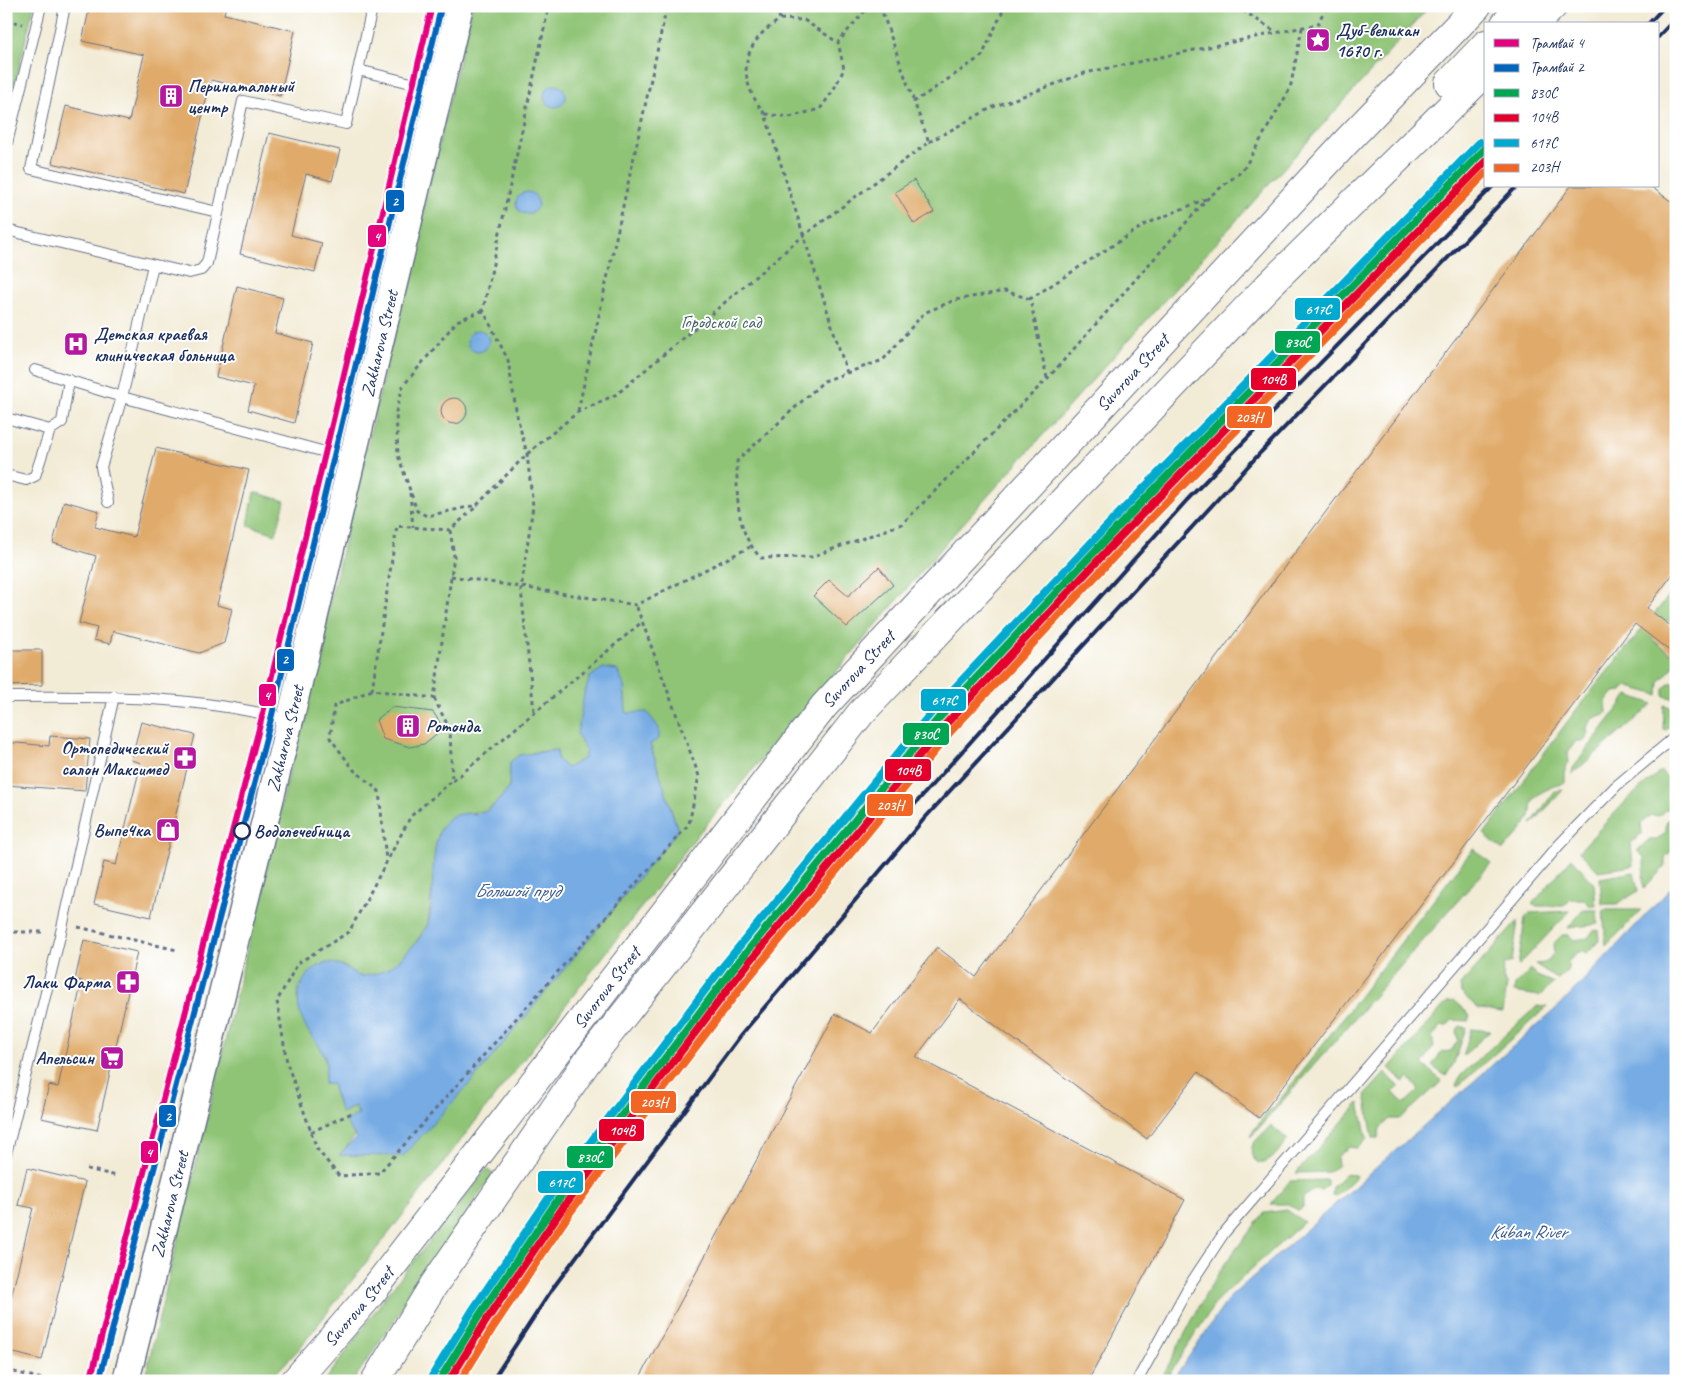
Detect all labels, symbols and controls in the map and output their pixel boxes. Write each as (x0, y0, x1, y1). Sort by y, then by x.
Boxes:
place label: Дуб-великан 1670 г. (1336, 19, 1420, 62)
legend (1484, 22, 1660, 188)
place icon: Дуб-великан 1670 г. (1305, 27, 1331, 53)
text: Трамвай 4 (1530, 34, 1585, 53)
text: Трамвай 2 (1530, 58, 1585, 77)
place label: Перинатальный центр (188, 75, 295, 118)
building icon: Перинатальный центр (158, 83, 184, 109)
text: 830С (1530, 84, 1559, 103)
text: 104В (1530, 108, 1559, 127)
text: 617C (1530, 134, 1559, 153)
text: 203Н (1530, 158, 1561, 177)
line badge: 2 (385, 189, 405, 213)
text: 2 (392, 193, 400, 210)
line badge: 4 (367, 224, 387, 248)
text: 4 (374, 228, 382, 245)
street label: Zakharova Street (356, 286, 403, 399)
line badge: 617C (1294, 297, 1341, 321)
text: 617C (1305, 301, 1333, 318)
park label: Городской сад (681, 311, 763, 333)
place label: Детская краевая клиническая больница (94, 323, 235, 366)
street label: Suvorova Street (1091, 327, 1176, 416)
line badge: 830С (1274, 330, 1321, 354)
hospital icon: Детская краевая клиническая больница (63, 331, 89, 357)
text: 830С (1285, 334, 1313, 351)
line badge: 104В (1250, 367, 1297, 391)
text: 104В (1260, 371, 1288, 388)
line badge: 203Н (1226, 405, 1273, 429)
text: 203Н (1236, 409, 1265, 426)
street label: Suvorova Street (817, 624, 901, 712)
line badge: 2 (276, 648, 295, 672)
text: 2 (282, 651, 290, 668)
street label: Zakharova Street (262, 681, 309, 794)
line badge: 4 (258, 683, 277, 707)
text: 4 (264, 687, 272, 704)
line badge: 617C (920, 688, 967, 712)
text: 617C (931, 692, 959, 709)
building icon: Ротонда (395, 713, 421, 739)
place label: Ротонда (426, 715, 482, 737)
line badge: 830С (902, 722, 950, 746)
text: 830С (913, 726, 941, 743)
place label: Ортопедический салон Максимед (61, 737, 170, 780)
pharmacy icon: Ортопедический салон Максимед (172, 745, 198, 771)
line badge: 104В (884, 758, 932, 782)
text: 104В (895, 762, 923, 779)
line badge: 203Н (866, 793, 914, 817)
text: 203Н (877, 797, 906, 814)
shop icon: Выпе4ка (155, 817, 181, 843)
place label: Выпе4ка (94, 819, 152, 841)
place label: Водолечебница (254, 820, 351, 842)
marker: Водолечебница (233, 822, 251, 840)
water label: Большой пруд (475, 879, 564, 903)
street label: Suvorova Street (568, 940, 647, 1033)
pharmacy icon: Лаки Фарма (115, 969, 141, 995)
place label: Лаки Фарма (22, 971, 112, 993)
supermarket icon: Апельсин (99, 1045, 125, 1071)
place label: Апельсин (36, 1047, 95, 1069)
line badge: 203Н (630, 1090, 677, 1114)
text: 203Н (641, 1094, 670, 1111)
line badge: 2 (158, 1104, 177, 1128)
text: 2 (165, 1108, 173, 1125)
line badge: 104В (598, 1118, 645, 1142)
text: 104В (609, 1122, 637, 1139)
line badge: 4 (140, 1140, 159, 1164)
text: 4 (146, 1144, 154, 1161)
line badge: 830С (566, 1145, 614, 1169)
street label: Zakharova Street (146, 1147, 194, 1260)
text: 830С (577, 1149, 605, 1166)
line badge: 617C (537, 1170, 584, 1194)
text: 617C (548, 1174, 576, 1191)
water label: Kuban River (1490, 1220, 1570, 1244)
street label: Suvorova Street (319, 1260, 400, 1351)

